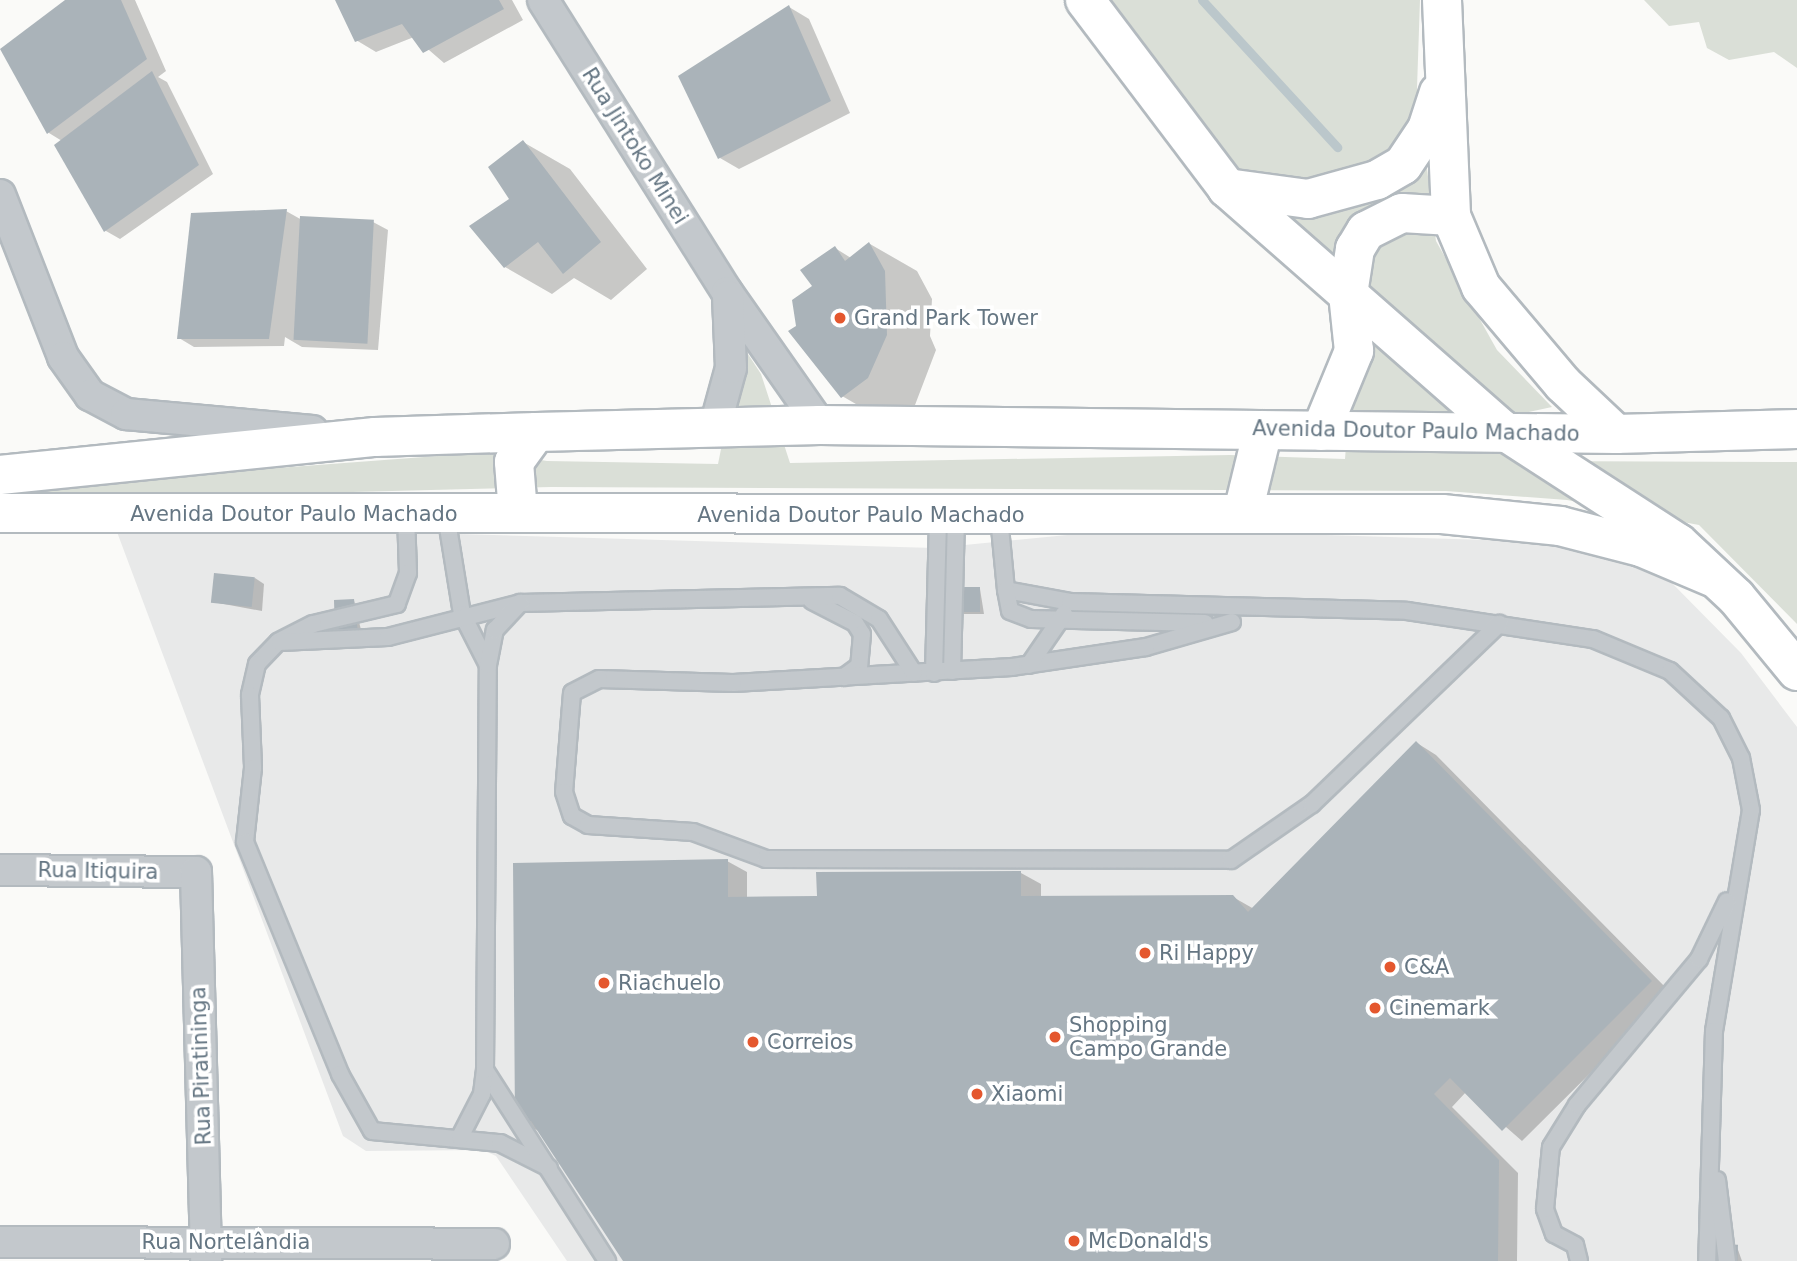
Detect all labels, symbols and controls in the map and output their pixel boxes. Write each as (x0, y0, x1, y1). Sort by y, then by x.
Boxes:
street label: Rua Jintoko Minei (577, 63, 693, 229)
place label: Grand Park Tower (854, 305, 1038, 331)
marker: Grand Park Tower (832, 310, 848, 326)
street label: Avenida Doutor Paulo Machado (1252, 416, 1580, 446)
street label: Avenida Doutor Paulo Machado (130, 501, 458, 527)
street label: Avenida Doutor Paulo Machado (697, 502, 1025, 528)
street label: Rua Itiquira (37, 857, 159, 885)
place label: Ri Happy (1159, 940, 1254, 966)
marker: Ri Happy (1137, 945, 1153, 961)
place label: C&A (1404, 954, 1449, 980)
marker: C&A (1382, 959, 1398, 975)
place label: Riachuelo (618, 970, 721, 996)
marker: Riachuelo (596, 975, 612, 991)
street label: Rua Piratininga (186, 986, 216, 1146)
place label: Cinemark (1389, 995, 1490, 1021)
marker: Cinemark (1367, 1000, 1383, 1016)
place label: Shopping Campo Grande (1069, 1012, 1227, 1062)
place label: Correios (767, 1029, 853, 1055)
marker: Shopping Campo Grande (1047, 1029, 1063, 1045)
marker: Correios (745, 1034, 761, 1050)
place label: Xiaomi (991, 1081, 1063, 1107)
marker: Xiaomi (969, 1086, 985, 1102)
place label: McDonald's (1088, 1228, 1209, 1254)
street label: Rua Nortelândia (142, 1229, 310, 1255)
marker: McDonald's (1066, 1233, 1082, 1249)

